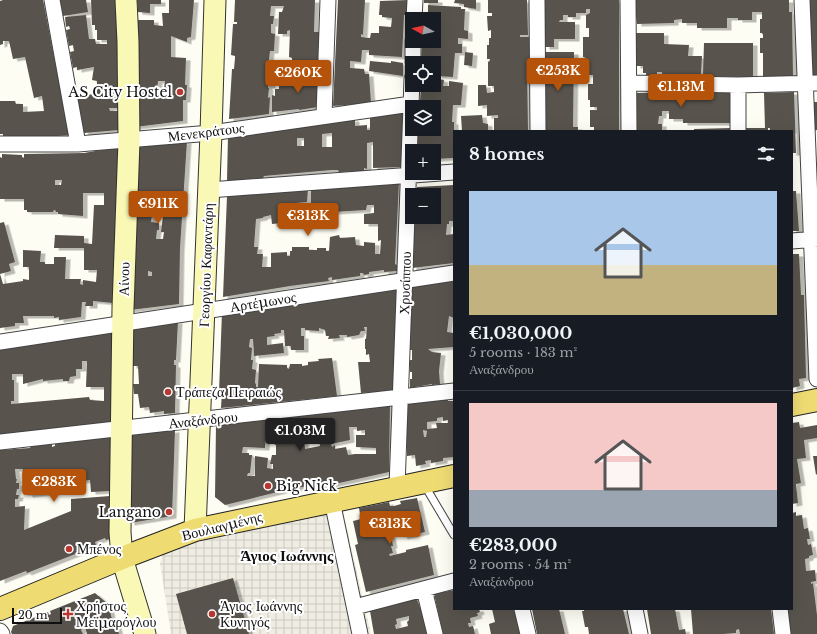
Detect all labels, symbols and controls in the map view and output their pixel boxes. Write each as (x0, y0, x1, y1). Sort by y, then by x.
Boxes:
north arrow (405, 12, 441, 48)
map controls (405, 12, 441, 224)
button: locate (405, 56, 441, 92)
pin: €253K (530, 58, 586, 92)
pin: €260K (270, 60, 326, 94)
text: €253K (535, 62, 581, 79)
text: €260K (274, 64, 322, 81)
pin: €1.13M (648, 74, 714, 108)
text: €1.13M (657, 78, 705, 95)
place label: AS City Hostel (67, 83, 172, 101)
marker: AS City Hostel (175, 87, 185, 97)
button: layers (405, 100, 441, 136)
street label: Μενεκράτους (167, 118, 246, 146)
icon: filters (755, 143, 777, 165)
button: + (405, 144, 441, 180)
text: 8 homes (469, 144, 544, 165)
button: − (405, 188, 441, 224)
pin: €911K (130, 191, 186, 225)
text: €911K (138, 195, 178, 212)
street label: Γεωργίου Καφαντάρη (195, 203, 217, 327)
pin: €313K (280, 203, 336, 237)
text: €313K (287, 207, 329, 224)
icon: home (587, 217, 659, 289)
street label: Χρυσίππου (395, 251, 415, 315)
street label: Αίνου (114, 262, 134, 296)
street label: Αρτέμωνος (229, 288, 298, 316)
text: €1,030,000 (469, 323, 572, 344)
text: 5 rooms · 183 m² (469, 344, 577, 361)
text: Αναξάνδρου (469, 361, 534, 378)
place label: Τράπεζα Πειραιώς (176, 383, 282, 401)
marker: Τράπεζα Πειραιώς (163, 387, 173, 397)
street label: Αναξάνδρου (167, 407, 239, 433)
pin: €1.03M (267, 418, 333, 452)
text: €1.03M (274, 422, 326, 439)
icon: home (587, 429, 659, 501)
pin: €283K (26, 469, 82, 503)
text: €283K (31, 473, 77, 490)
place label: Big Nick (276, 477, 337, 495)
marker: Big Nick (263, 481, 273, 491)
place label: Langano (98, 503, 161, 521)
marker: Langano (164, 507, 174, 517)
street label: Βουλιαγμένης (180, 507, 265, 545)
pin: €313K (362, 511, 418, 545)
text: €313K (369, 515, 411, 532)
text: €283,000 (469, 535, 557, 556)
place label: Μπένος (77, 540, 122, 558)
marker: Μπένος (64, 544, 74, 554)
district label: Άγιος Ιωάννης (241, 546, 334, 565)
text: 2 rooms · 54 m² (469, 556, 571, 573)
text: Αναξάνδρου (469, 573, 534, 590)
place label: Χρήστος Μεϊμαρόγλου (76, 597, 156, 631)
place label: Άγιος Ιωάννης Κυνηγός (220, 597, 303, 631)
scale bar (12, 606, 62, 625)
text: 20 m (18, 608, 48, 622)
marker: Χρήστος Μεϊμαρόγλου (63, 609, 73, 619)
marker: Άγιος Ιωάννης Κυνηγός (207, 609, 217, 619)

